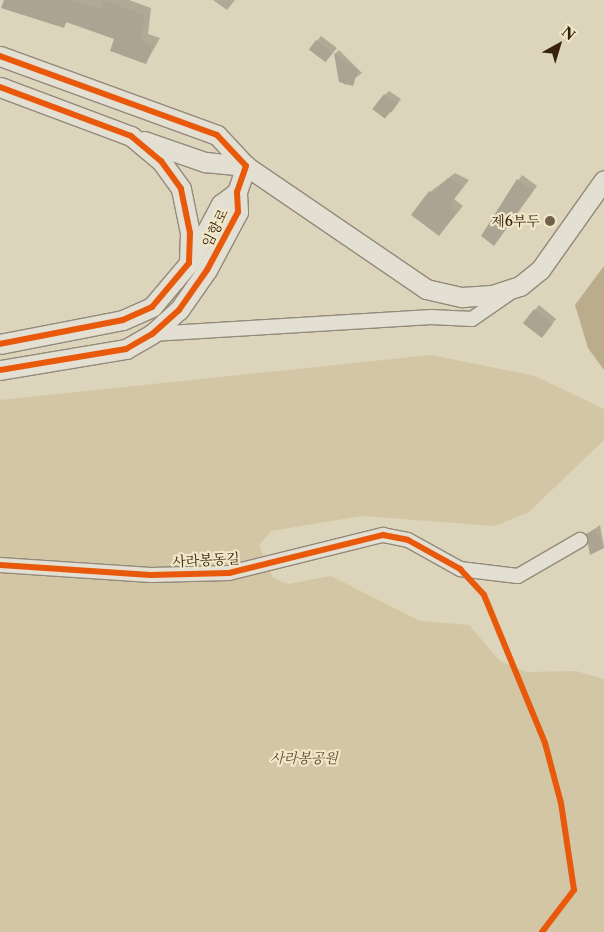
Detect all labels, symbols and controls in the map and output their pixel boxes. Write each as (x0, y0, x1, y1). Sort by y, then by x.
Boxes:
north arrow (534, 20, 584, 70)
text: N (558, 23, 579, 44)
street label: 임항로 (199, 206, 231, 250)
place label: 제6부두 (491, 213, 540, 229)
marker: 제6부두 (544, 215, 556, 227)
street label: 사라봉동길 (172, 550, 240, 570)
park label: 사라봉공원 (270, 750, 338, 766)

